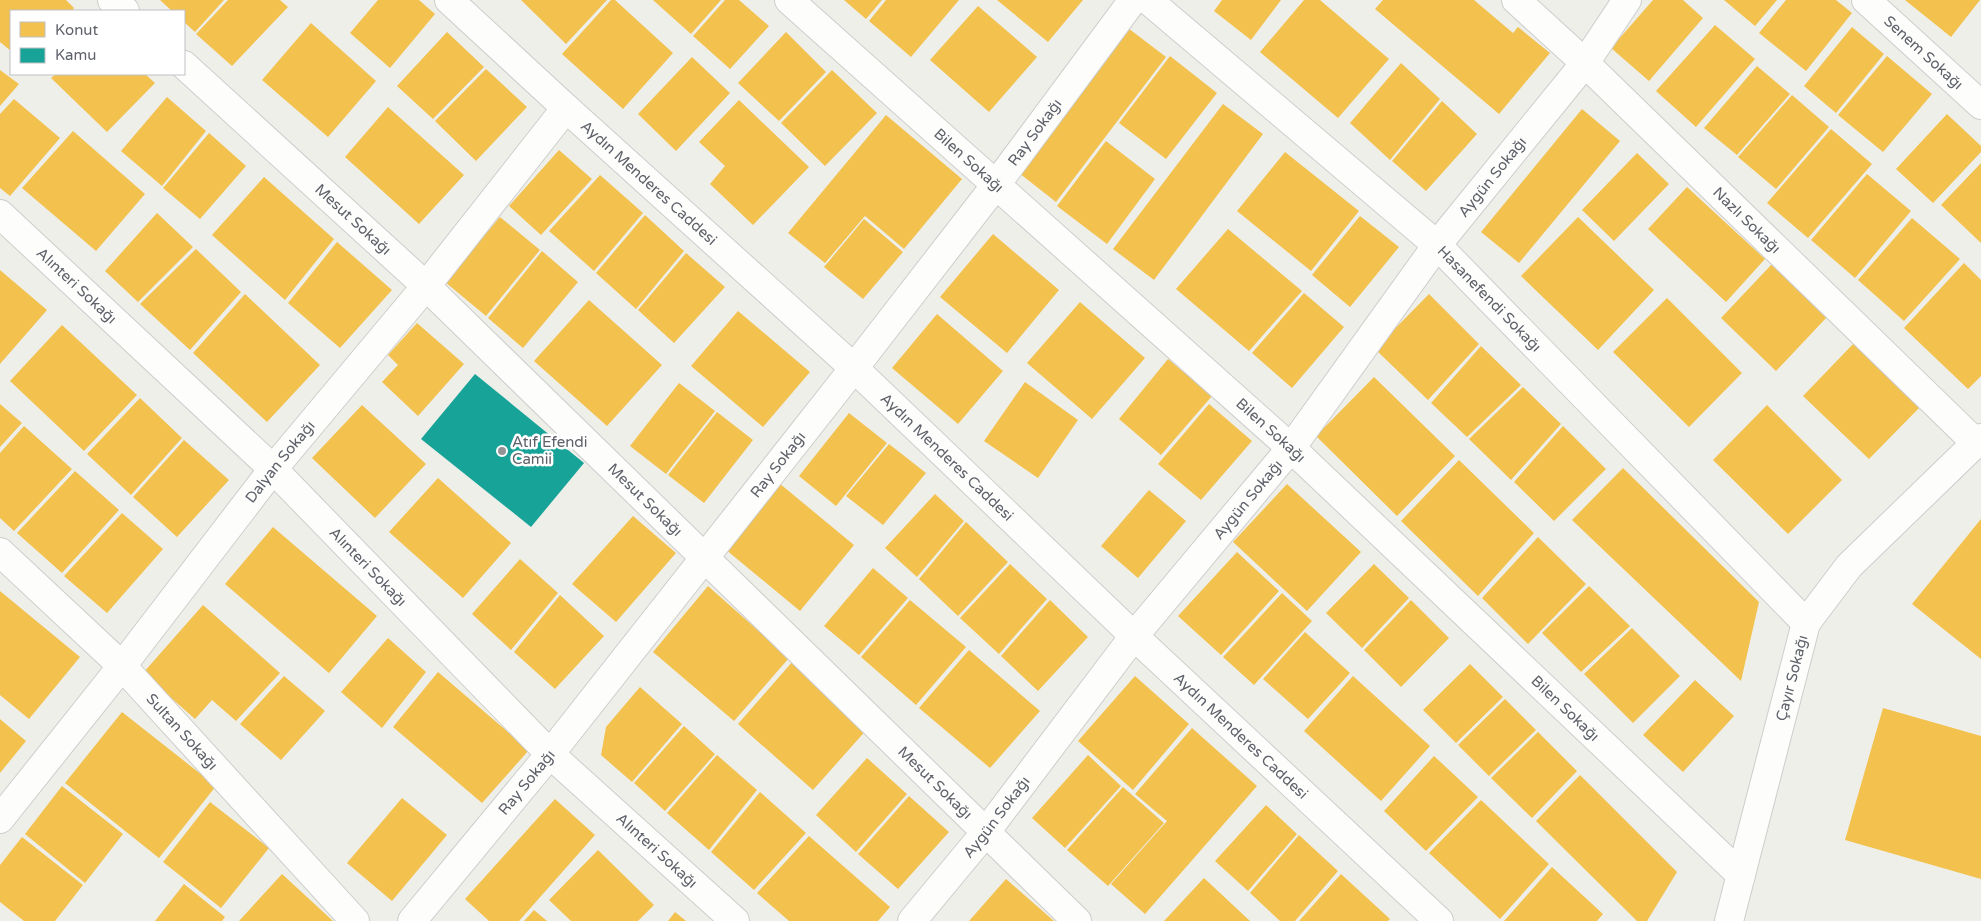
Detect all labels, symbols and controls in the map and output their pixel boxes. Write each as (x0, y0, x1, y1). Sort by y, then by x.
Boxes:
legend (10, 10, 185, 75)
street label: Senem Sokağı (1880, 12, 1967, 93)
text: Konut (55, 21, 98, 39)
text: Kamu (55, 46, 96, 64)
street label: Ray Sokağı (1004, 95, 1066, 169)
street label: Aydın Menderes Caddesi (577, 117, 721, 249)
street label: Bilen Sokağı (930, 125, 1007, 196)
street label: Aygün Sokağı (1454, 133, 1530, 221)
street label: Mesut Sokağı (311, 180, 395, 259)
street label: Nazlı Sokağı (1709, 183, 1784, 257)
street label: Hasanefendi Sokağı (1434, 242, 1545, 356)
street label: Alınteri Sokağı (33, 244, 121, 327)
street label: Aydın Menderes Caddesi (877, 389, 1017, 525)
street label: Bilen Sokağı (1232, 394, 1309, 466)
street label: Dalyan Sokağı (241, 417, 319, 506)
street label: Ray Sokağı (746, 428, 809, 501)
place label: Atıf Efendi Camii (512, 433, 587, 468)
marker: Atıf Efendi Camii (496, 445, 508, 457)
street label: Aygün Sokağı (1209, 456, 1286, 543)
street label: Mesut Sokağı (604, 460, 686, 540)
street label: Alınteri Sokağı (326, 524, 411, 610)
street label: Çayır Sokağı (1772, 633, 1812, 723)
street label: Aydın Menderes Caddesi (1170, 669, 1312, 803)
street label: Bilen Sokağı (1527, 672, 1603, 745)
street label: Sultan Sokağı (143, 690, 222, 774)
street label: Mesut Sokağı (894, 742, 976, 823)
street label: Ray Sokağı (495, 746, 559, 818)
street label: Aygün Sokağı (959, 773, 1034, 861)
street label: Alınteri Sokağı (613, 809, 701, 892)

